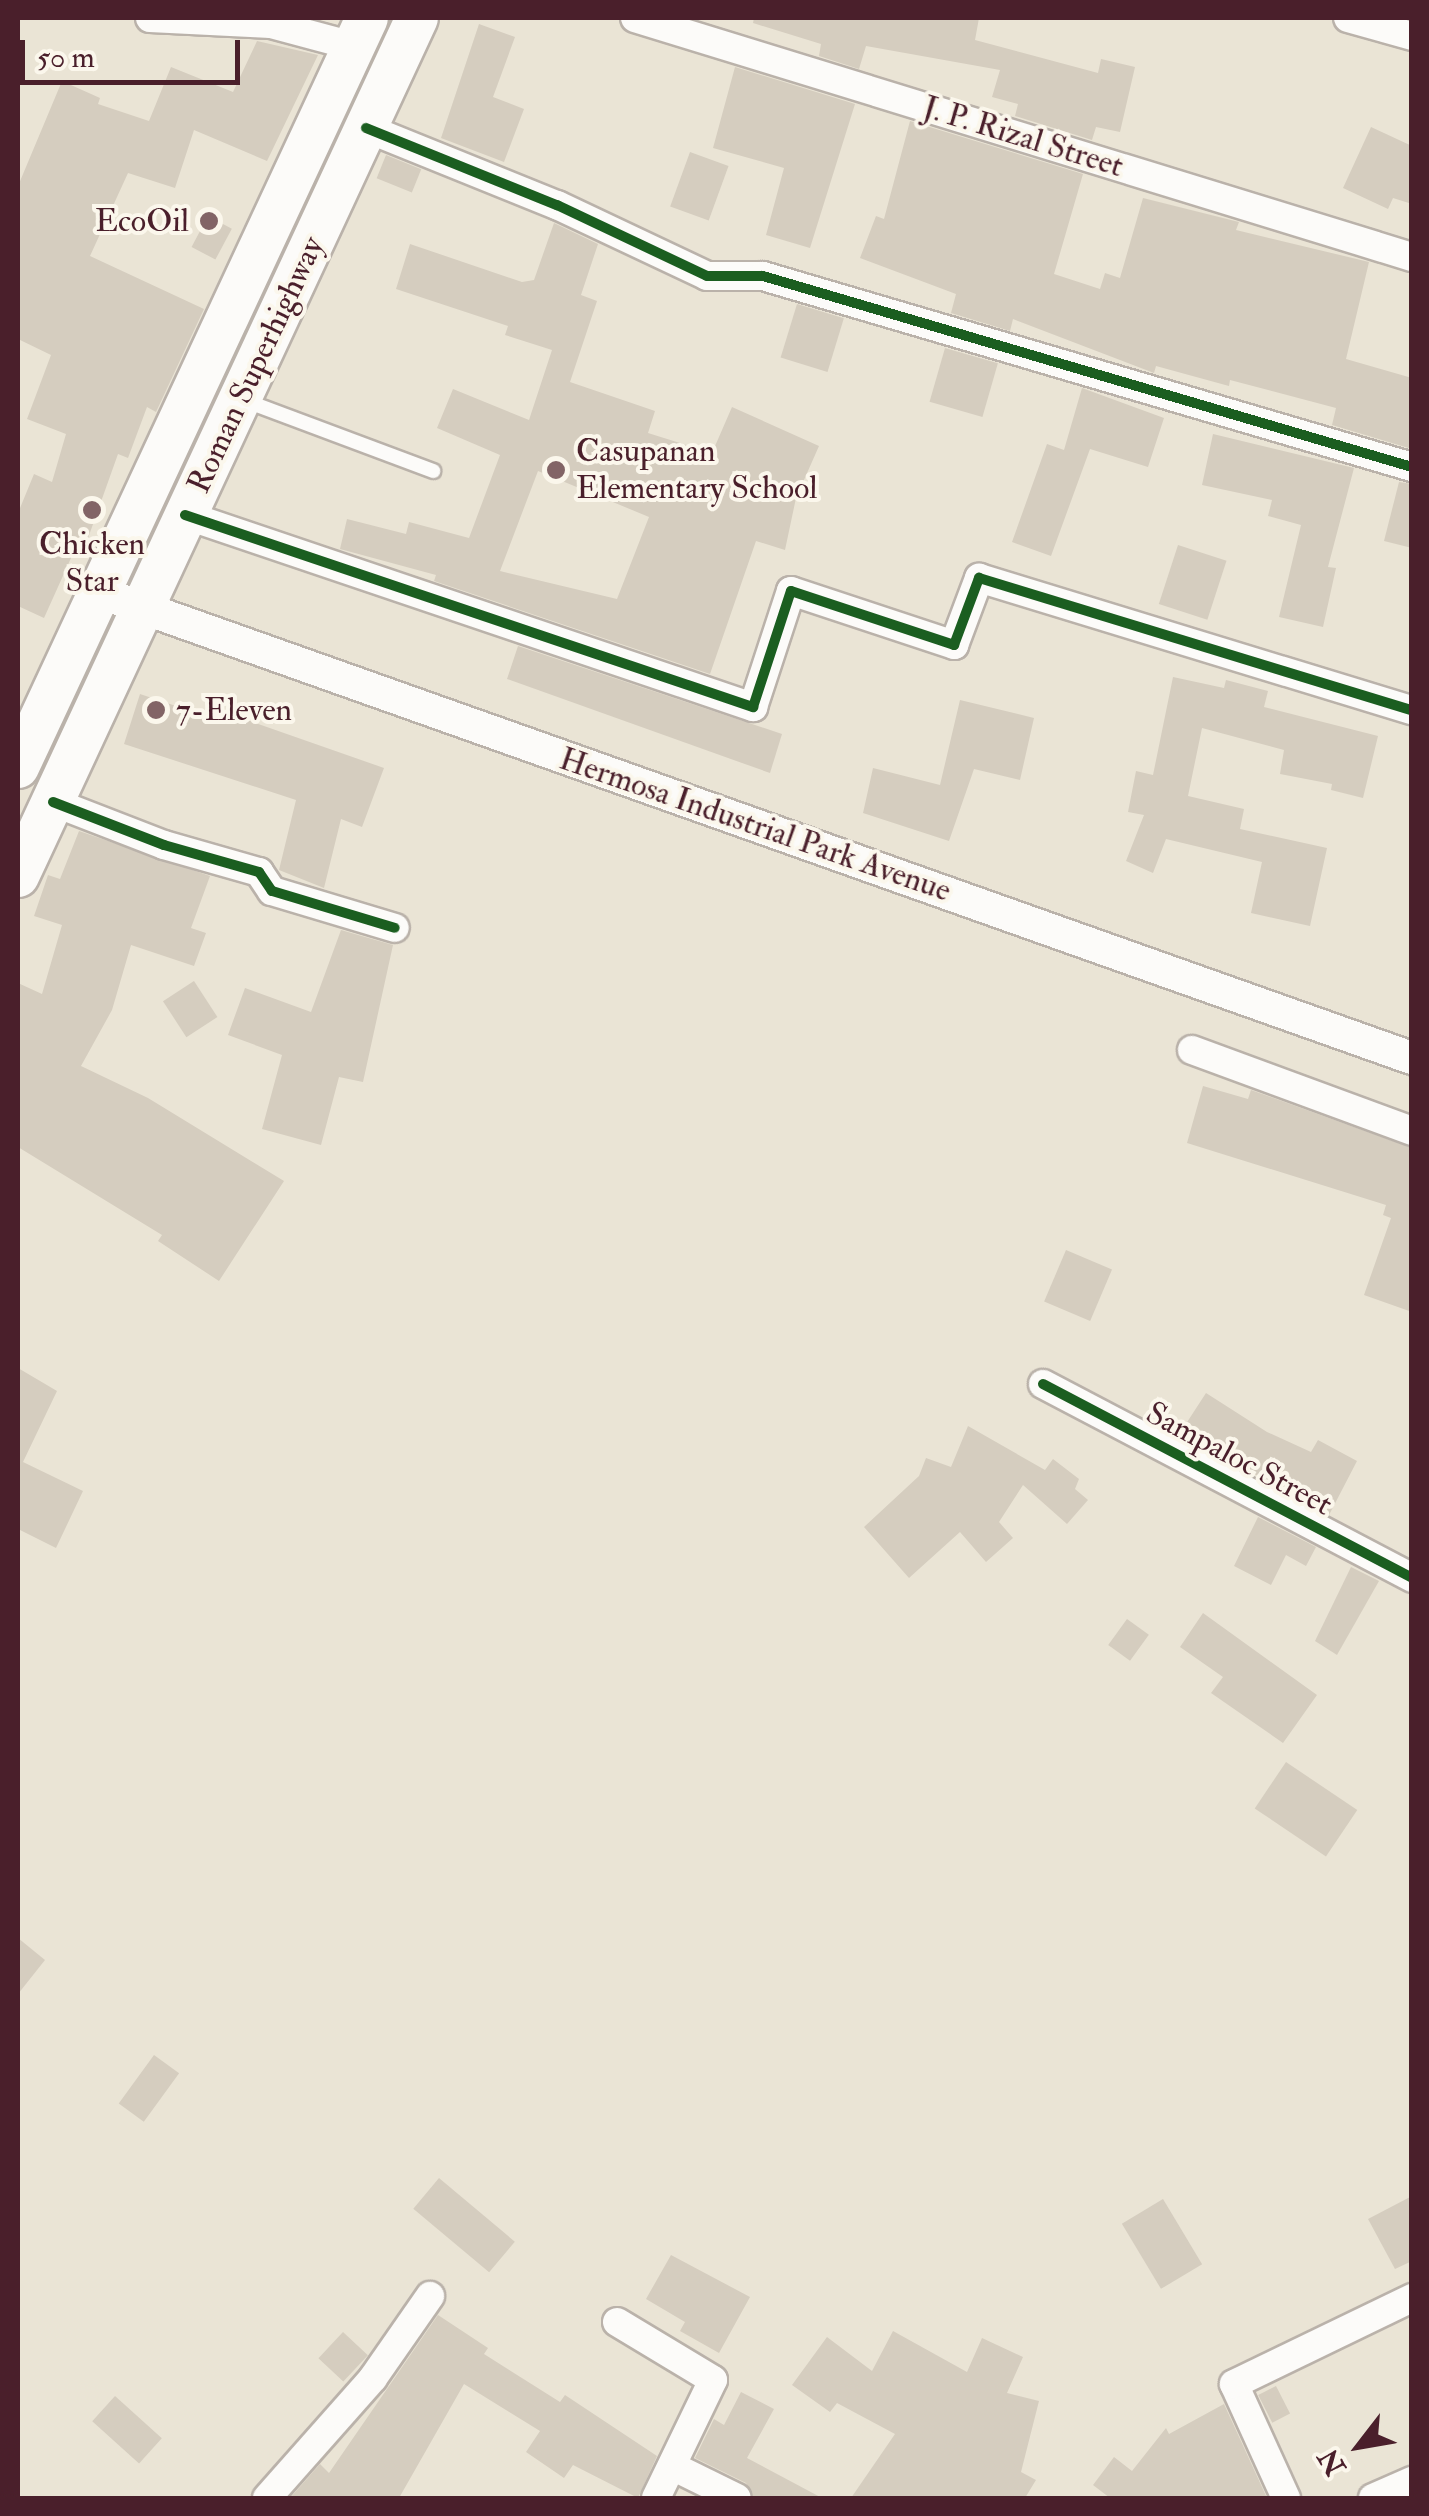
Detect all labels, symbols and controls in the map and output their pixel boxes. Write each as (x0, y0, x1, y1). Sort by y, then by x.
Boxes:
scale bar (25, 20, 245, 82)
text: 50 m (37, 39, 95, 76)
street label: J. P. Rizal Street (918, 88, 1128, 186)
place label: EcoOil (95, 202, 189, 240)
marker: EcoOil (198, 210, 220, 232)
street label: Roman Superhighway (180, 231, 332, 499)
place label: Casupanan Elementary School (576, 433, 818, 508)
marker: Casupanan Elementary School (545, 459, 567, 481)
marker: Chicken Star (81, 499, 103, 521)
place label: Chicken Star (39, 526, 145, 601)
place label: 7-Eleven (176, 691, 292, 729)
marker: 7-Eleven (145, 699, 167, 721)
street label: Hermosa Industrial Park Avenue (554, 740, 956, 910)
street label: Sampaloc Street (1139, 1394, 1339, 1524)
north arrow (1309, 2396, 1409, 2496)
text: N (1311, 2442, 1354, 2481)

